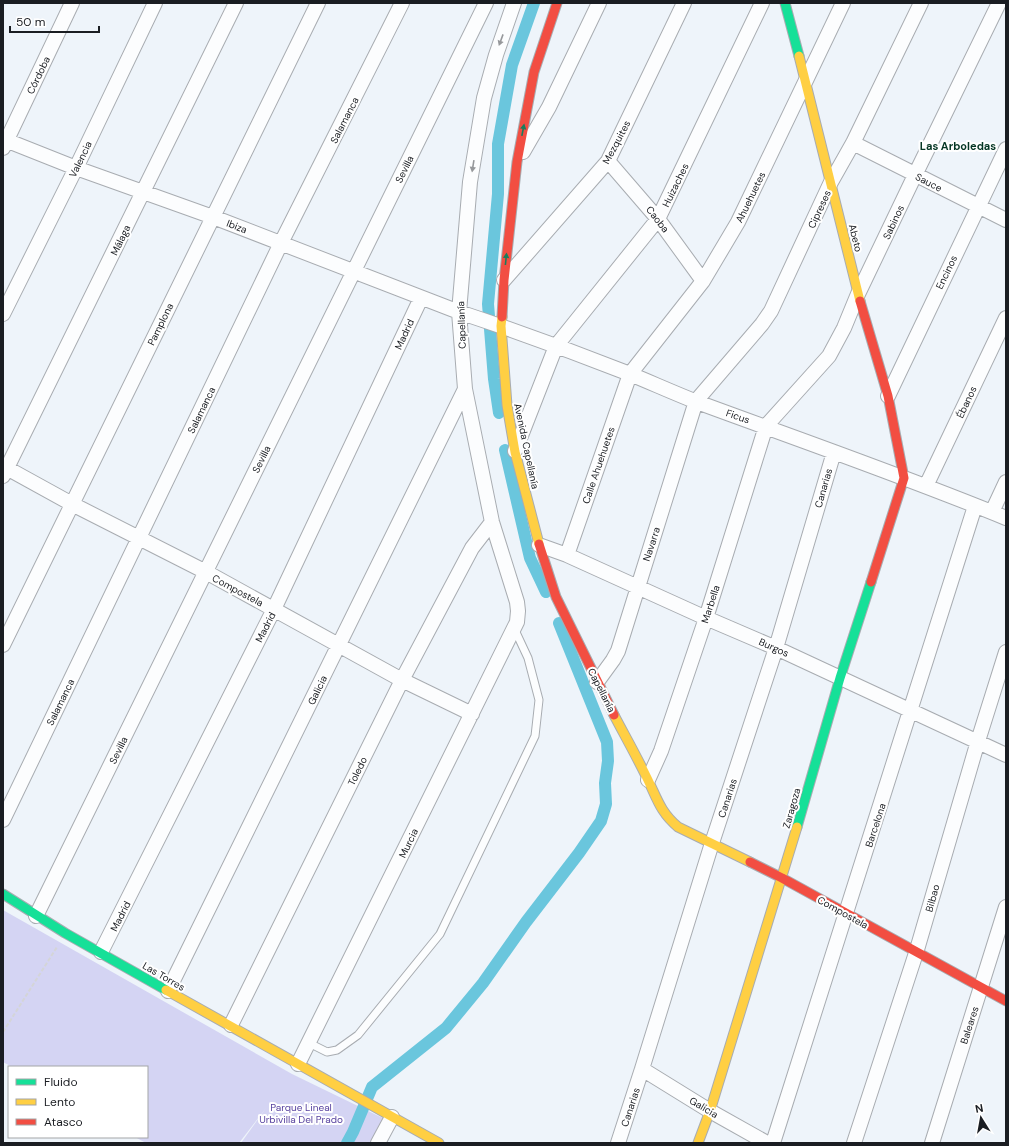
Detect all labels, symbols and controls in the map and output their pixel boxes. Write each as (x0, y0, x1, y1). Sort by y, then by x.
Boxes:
scale bar (10, 8, 99, 34)
text: 50 m (16, 14, 45, 30)
one-way arrow (498, 34, 504, 46)
street label: Córdoba (24, 54, 53, 96)
street label: Salamanca (327, 95, 362, 146)
street label: Mezquites (600, 118, 633, 166)
one-way arrow (520, 124, 526, 136)
street label: Valencia (66, 139, 95, 179)
district label: Las Arboledas (920, 139, 996, 153)
street label: Sevilla (392, 153, 417, 185)
one-way arrow (469, 160, 475, 172)
street label: Huizaches (659, 161, 692, 209)
street label: Ahuehuetes (732, 170, 768, 225)
street label: Sauce (913, 170, 945, 195)
street label: Cipreses (805, 188, 834, 230)
street label: Caoba (643, 203, 672, 235)
street label: Sabinos (880, 203, 907, 242)
street label: Ibiza (225, 217, 249, 236)
street label: Málaga (107, 223, 133, 258)
street label: Abeto (846, 223, 865, 253)
one-way arrow (503, 253, 509, 265)
street label: Encinos (933, 253, 960, 291)
street label: Pamplona (145, 301, 176, 348)
street label: Capellanía (454, 301, 469, 349)
street label: Madrid (392, 317, 417, 352)
street label: Ébanos (953, 384, 980, 420)
street label: Salamanca (185, 385, 218, 436)
street label: Avenida Capellanía (511, 402, 542, 490)
street label: Ficus (724, 406, 751, 427)
street label: Calle Ahuehuetes (579, 425, 618, 505)
street label: Sevilla (249, 443, 274, 475)
street label: Canarias (812, 467, 835, 509)
street label: Navarra (640, 525, 663, 563)
street label: Compostela (210, 572, 266, 609)
street label: Marbella (698, 583, 723, 625)
street label: Madrid (252, 610, 279, 645)
street label: Burgos (757, 635, 791, 660)
street label: Capellanía (585, 666, 618, 715)
street label: Galicia (305, 673, 330, 707)
street label: Salamanca (44, 677, 77, 728)
street label: Sevilla (106, 734, 131, 766)
street label: Toledo (345, 754, 370, 788)
street label: Canarias (715, 777, 740, 819)
street label: Zaragoza (780, 786, 803, 830)
street label: Barcelona (862, 801, 889, 849)
street label: Murcia (396, 826, 421, 860)
street label: Bilbao (922, 883, 943, 914)
street label: Compostela (815, 893, 870, 932)
street label: Madrid (107, 899, 134, 934)
street label: Las Torres (140, 959, 187, 994)
street label: Baleares (957, 1005, 982, 1046)
legend (8, 1066, 148, 1138)
text: Fluido (44, 1074, 78, 1090)
street label: Canarias (618, 1086, 643, 1128)
text: Lento (44, 1094, 75, 1110)
street label: Galicia (687, 1094, 720, 1121)
north arrow (961, 1098, 1001, 1138)
park label: Parque Lineal Urbivilla Del Prado (259, 1101, 343, 1126)
text: N (974, 1101, 984, 1116)
text: Atasco (44, 1114, 83, 1130)

